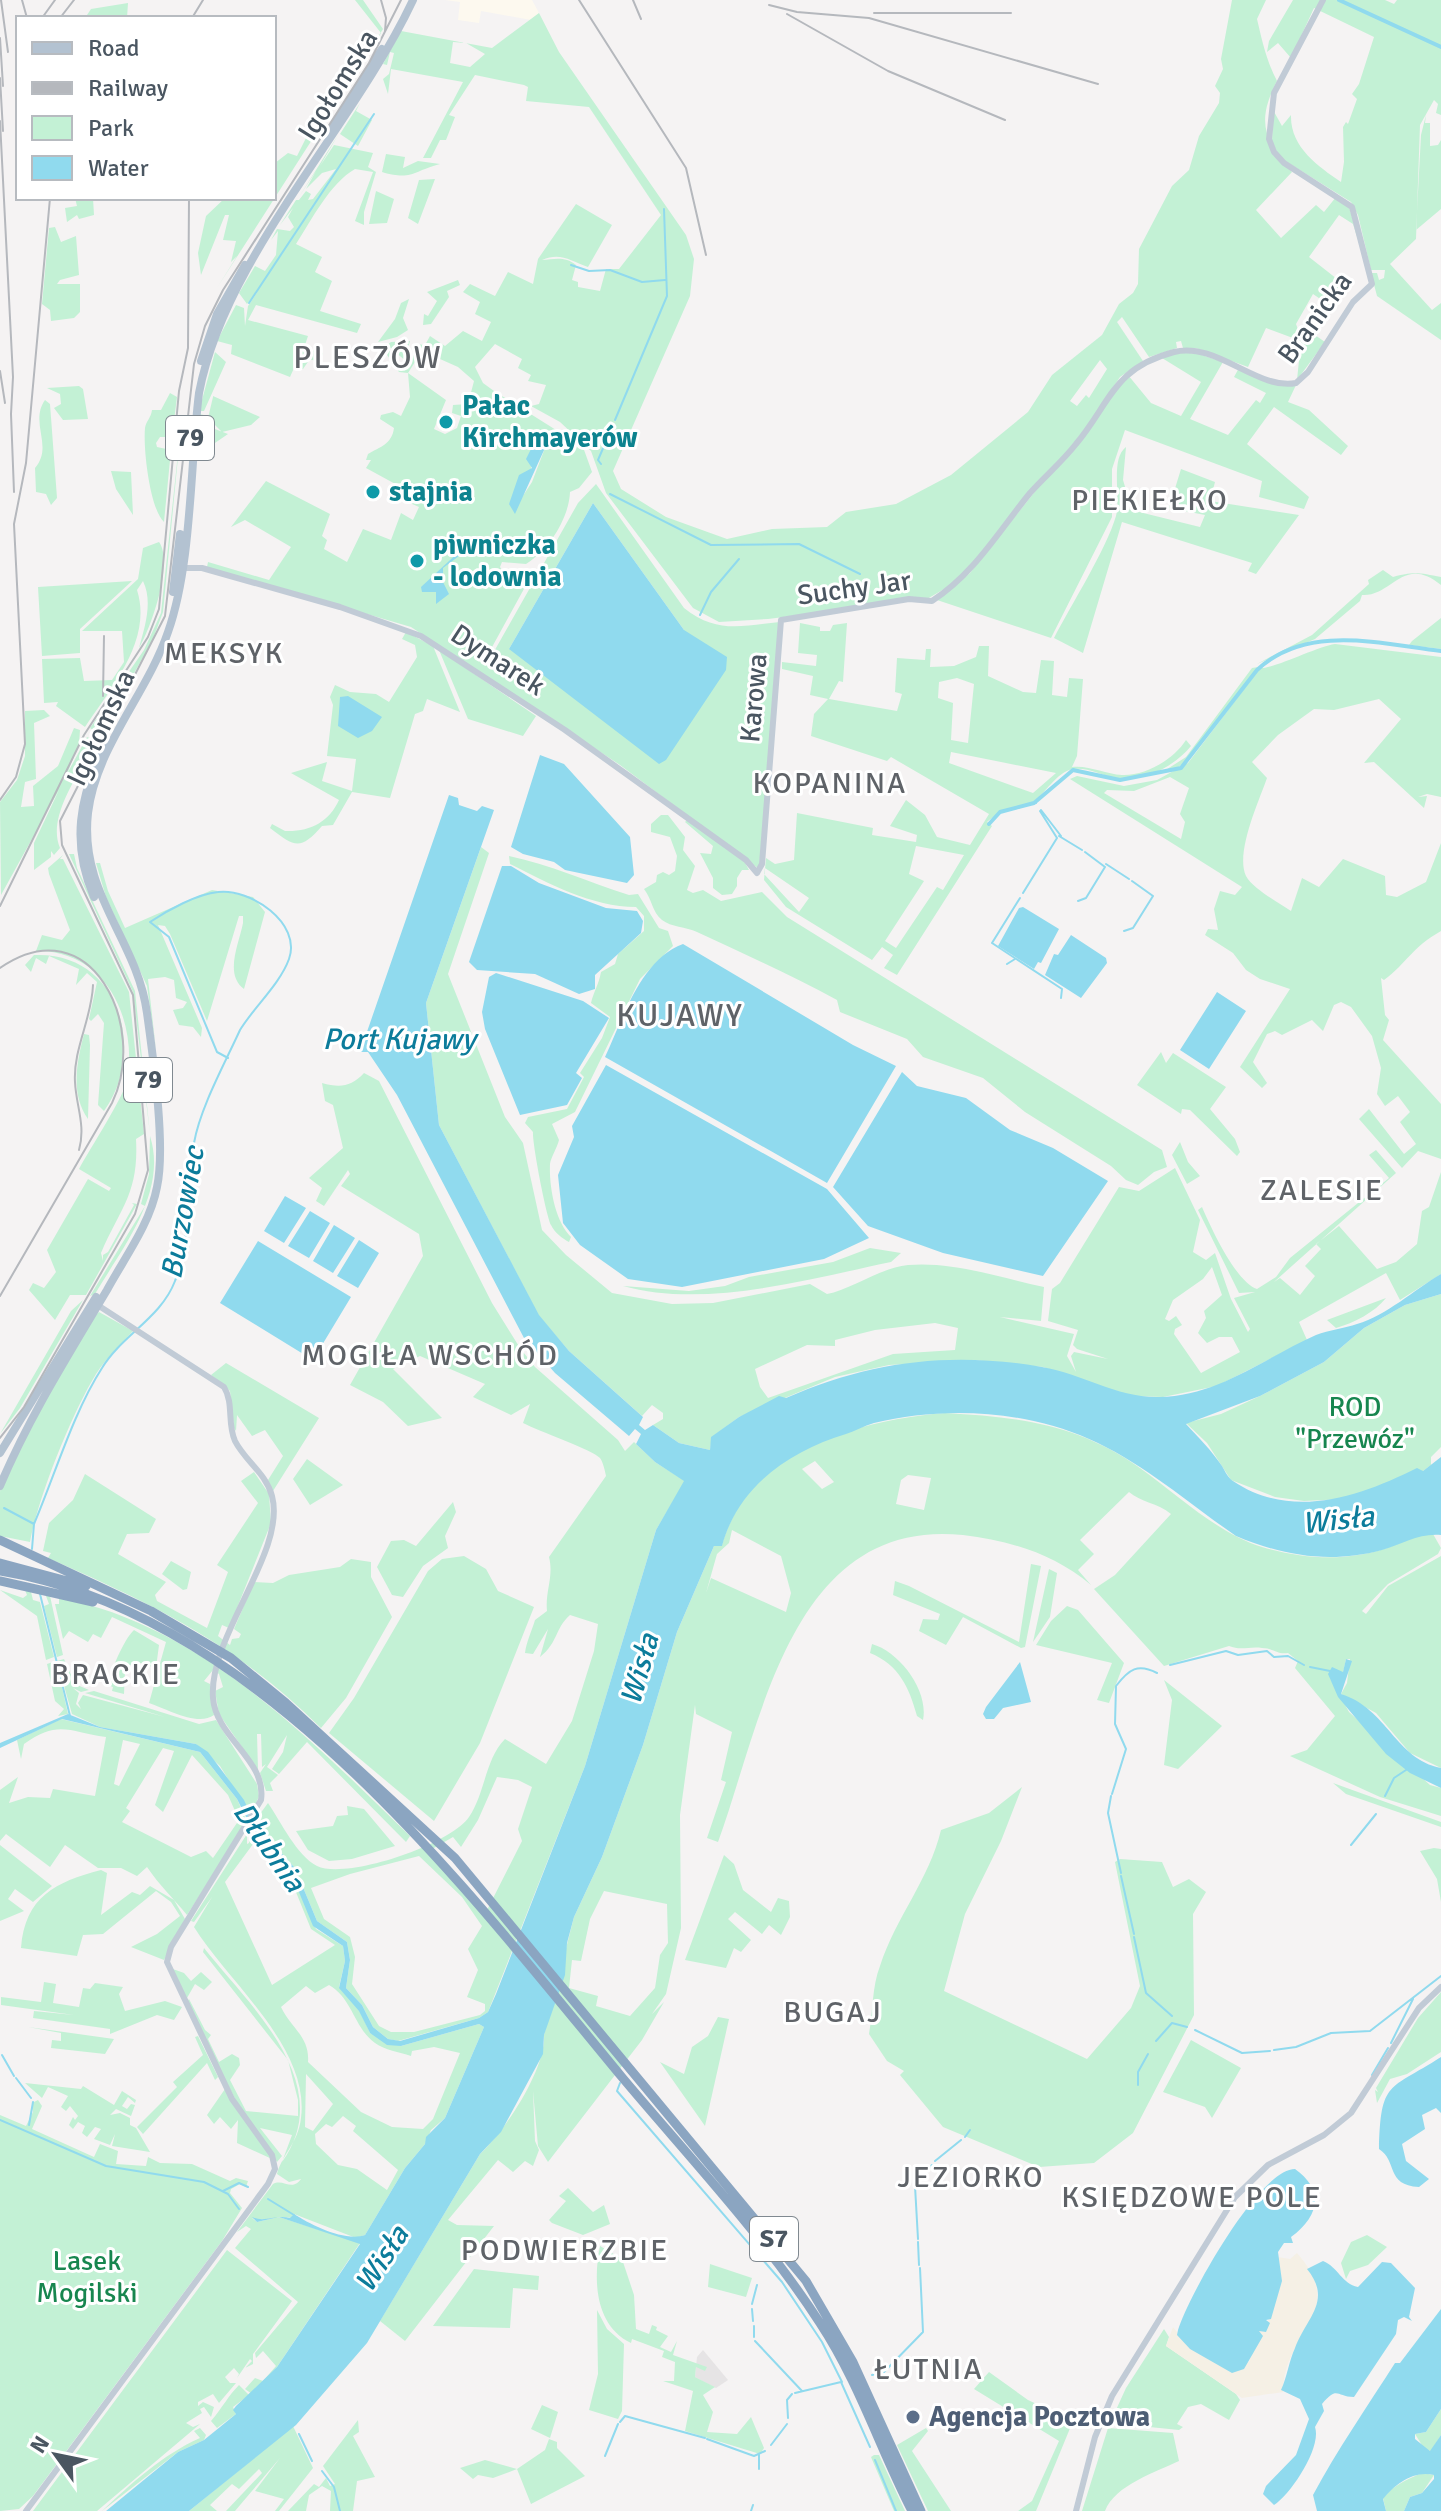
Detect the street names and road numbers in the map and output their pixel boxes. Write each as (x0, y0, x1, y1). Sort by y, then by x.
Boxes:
street label: Igołomska (291, 23, 385, 147)
street label: Branicka (1270, 265, 1360, 371)
road number: 79 (166, 416, 214, 460)
street label: Suchy Jar (795, 563, 914, 613)
street label: Dymarek (444, 617, 552, 703)
street label: Karowa (733, 652, 775, 744)
street label: Igołomska (59, 664, 143, 792)
road number: 79 (124, 1058, 172, 1102)
road number: S7 (750, 2217, 798, 2261)

